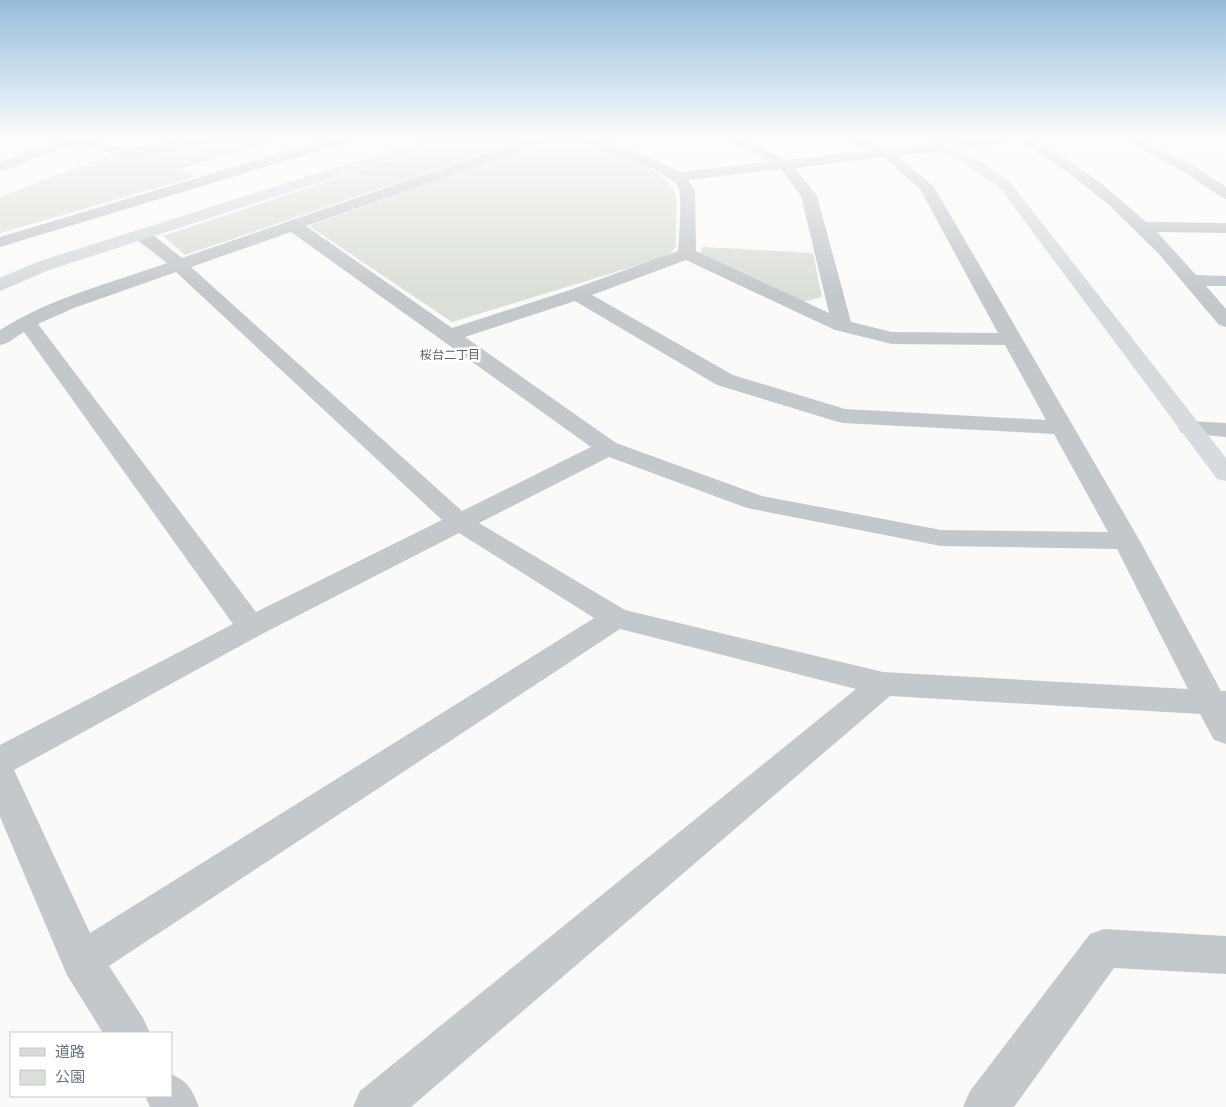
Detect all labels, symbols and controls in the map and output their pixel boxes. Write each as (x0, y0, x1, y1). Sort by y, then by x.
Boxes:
district label: 桜台二丁目 (420, 348, 480, 361)
legend (10, 1032, 172, 1097)
text: 道路 (55, 1044, 85, 1060)
text: 公園 (55, 1069, 85, 1085)

